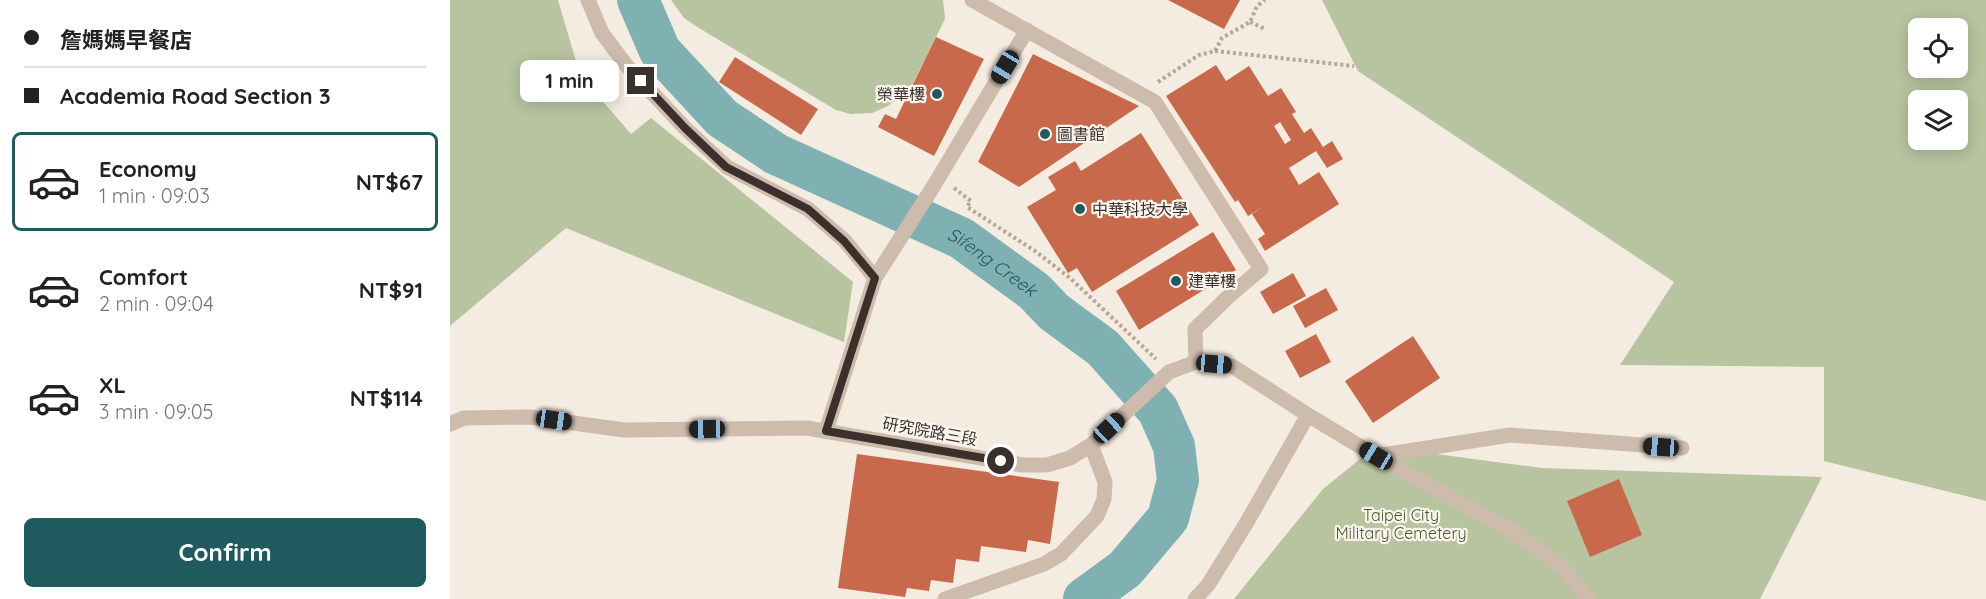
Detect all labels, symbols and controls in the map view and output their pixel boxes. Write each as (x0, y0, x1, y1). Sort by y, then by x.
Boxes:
map controls (1908, 18, 1968, 150)
button: locate (1908, 18, 1968, 78)
text: 詹媽媽早餐店 (60, 26, 192, 54)
car (988, 47, 1022, 87)
callout: 1 min (521, 60, 620, 102)
route end (627, 67, 654, 94)
text: 1 min (545, 68, 594, 93)
text: Academia Road Section 3 (60, 82, 331, 110)
place label: 榮華樓 (877, 84, 925, 104)
marker: 榮華樓 (930, 87, 944, 101)
button: layers (1908, 90, 1968, 150)
place label: 圖書館 (1057, 124, 1105, 144)
marker: 圖書館 (1038, 127, 1052, 141)
icon: car (27, 155, 81, 209)
text: Economy (99, 155, 197, 183)
text: NT$67 (356, 168, 423, 196)
text: 1 min · 09:03 (99, 183, 210, 208)
place label: 中華科技大學 (1092, 199, 1188, 219)
marker: 中華科技大學 (1073, 202, 1087, 216)
water label: Sifeng Creek (944, 222, 1043, 302)
icon: car (27, 263, 81, 317)
text: Comfort (99, 263, 188, 291)
place label: 建華樓 (1188, 271, 1236, 291)
marker: 建華樓 (1169, 274, 1183, 288)
text: NT$91 (359, 276, 423, 304)
text: 2 min · 09:04 (99, 291, 214, 316)
car (1195, 353, 1233, 375)
icon: car (27, 371, 81, 425)
text: XL (99, 371, 126, 399)
text: NT$114 (350, 384, 423, 412)
text: 3 min · 09:05 (99, 399, 213, 424)
car (535, 409, 573, 431)
car (1090, 409, 1128, 447)
street label: 研究院路三段 (881, 413, 979, 449)
car (689, 420, 725, 438)
car (1642, 437, 1680, 457)
car (1356, 439, 1396, 473)
route start (987, 447, 1014, 474)
park label: Taipei City Military Cemetery (1335, 505, 1467, 543)
button: Confirm (24, 518, 426, 587)

